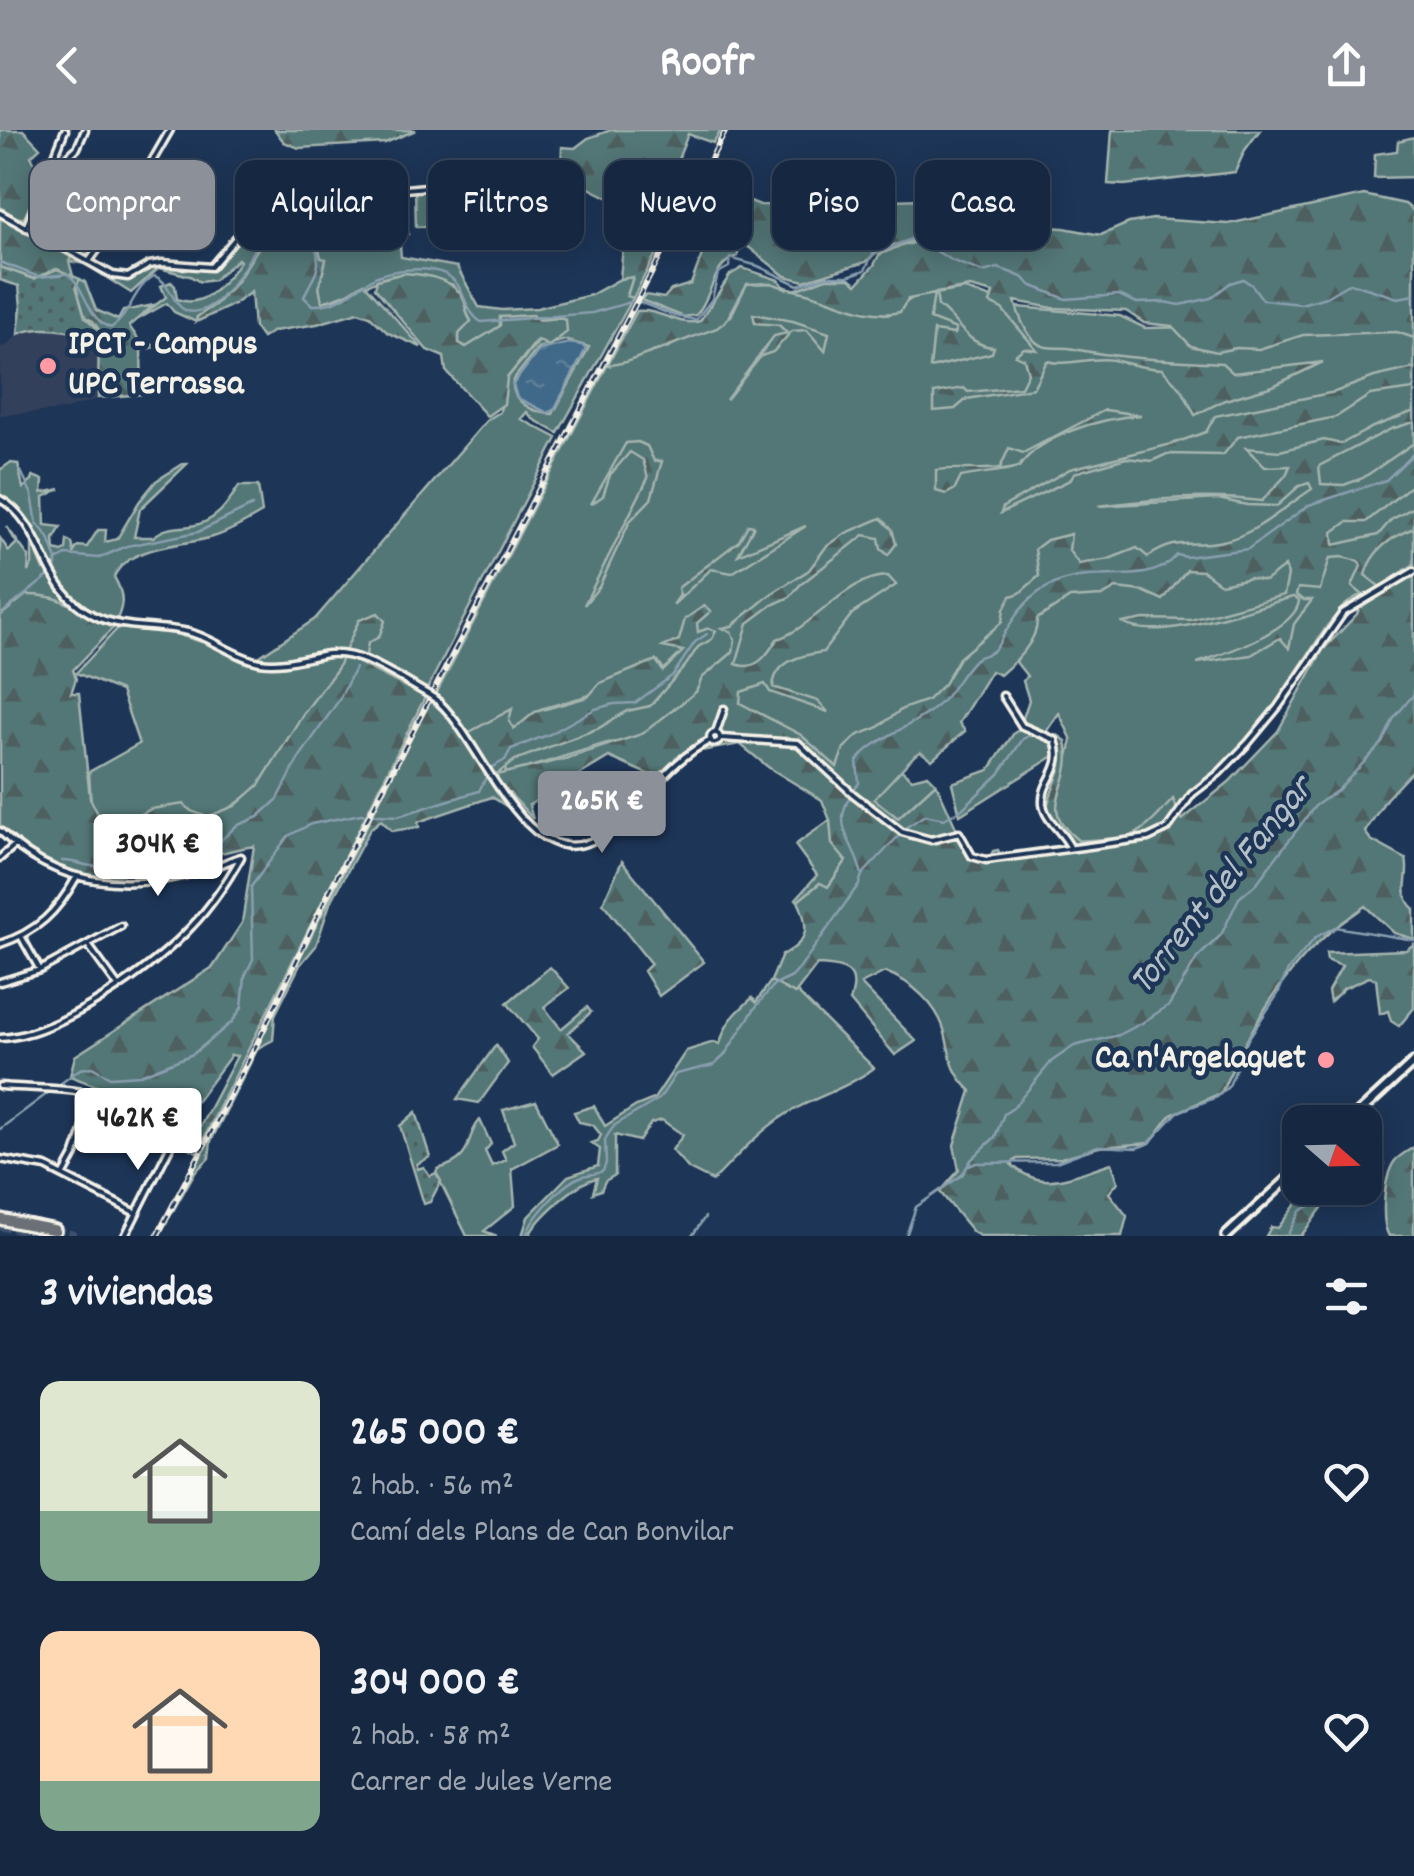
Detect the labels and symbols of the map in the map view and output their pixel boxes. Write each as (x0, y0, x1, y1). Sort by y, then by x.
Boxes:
place label: IPCT - Campus UPC Terrassa (68, 321, 258, 411)
marker: IPCT - Campus UPC Terrassa (37, 355, 59, 377)
water label: Torrent del Fangar (1118, 763, 1331, 1008)
pin: 265K € (521, 771, 683, 856)
pin: 304K € (77, 814, 239, 899)
place label: Ca n'Argelaguet (1095, 1035, 1306, 1085)
marker: Ca n'Argelaguet (1315, 1049, 1337, 1071)
pin: 462K € (57, 1088, 219, 1173)
north arrow (1282, 1105, 1382, 1205)

